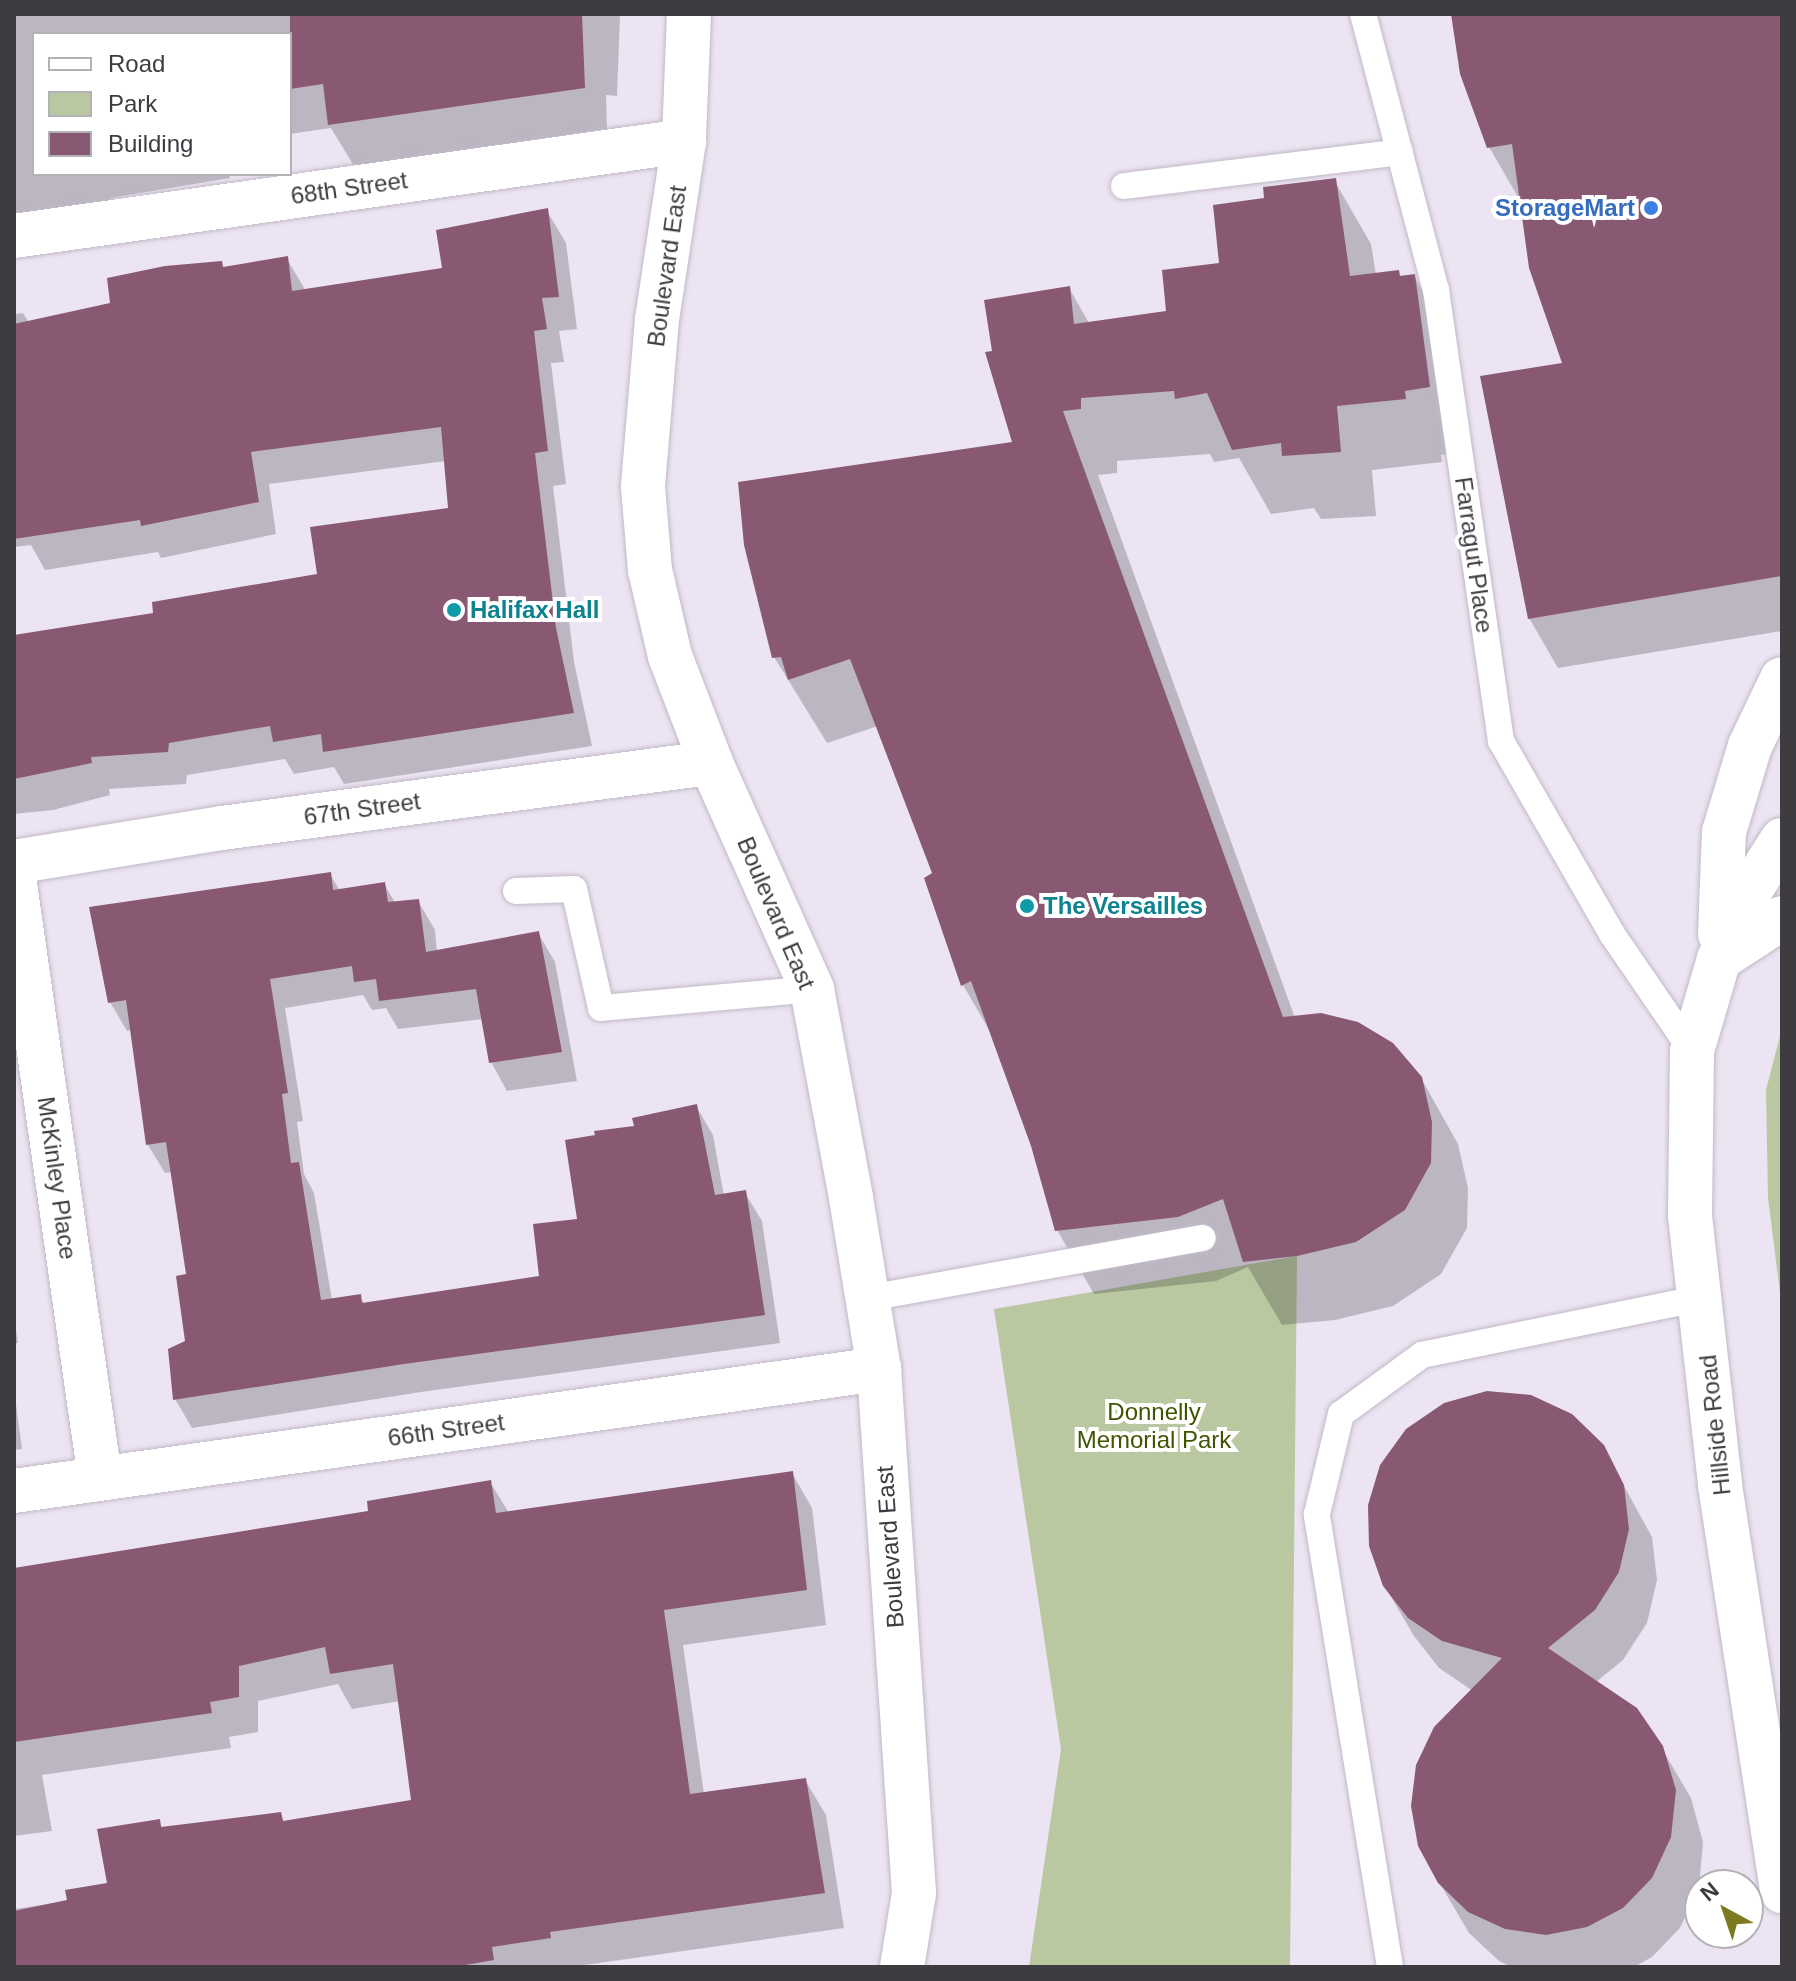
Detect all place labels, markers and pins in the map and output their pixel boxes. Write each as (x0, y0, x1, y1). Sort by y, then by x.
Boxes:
place label: StorageMart (1495, 194, 1635, 222)
marker: StorageMart (1642, 199, 1660, 217)
place label: Halifax Hall (470, 596, 599, 624)
marker: Halifax Hall (445, 601, 463, 619)
place label: The Versailles (1043, 892, 1203, 920)
marker: The Versailles (1018, 897, 1036, 915)

